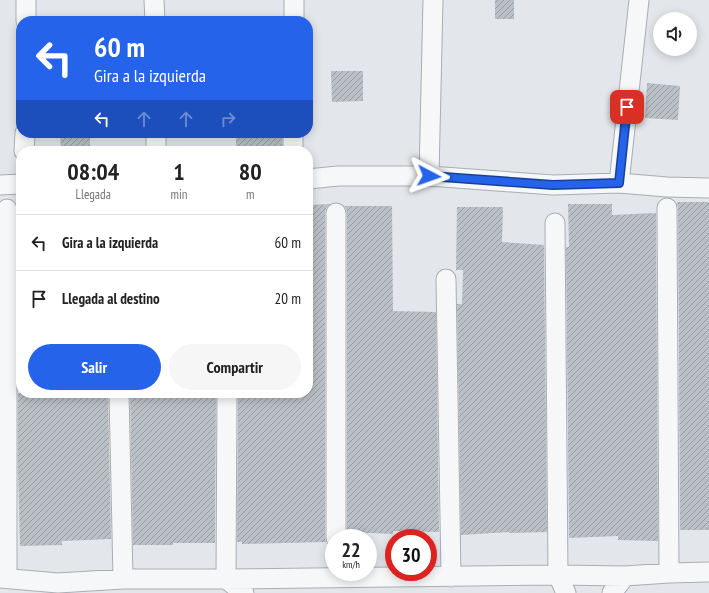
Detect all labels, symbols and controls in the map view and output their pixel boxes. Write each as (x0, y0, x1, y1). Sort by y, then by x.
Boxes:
map controls (653, 12, 697, 56)
button: sound (653, 12, 697, 56)
text: 60 m (94, 28, 145, 65)
icon: left (28, 32, 80, 84)
text: Gira a la izquierda (94, 64, 206, 87)
pin (610, 90, 644, 124)
icon: arrive (616, 96, 638, 118)
icon: left (91, 108, 113, 130)
icon: ahead (133, 108, 155, 130)
icon: ahead (175, 108, 197, 130)
icon: right (217, 108, 239, 130)
position arrow (408, 155, 450, 197)
text: 08:04 (67, 156, 119, 187)
text: 1 (173, 156, 185, 187)
text: 80 (239, 156, 262, 187)
text: Llegada (76, 186, 111, 203)
text: min (170, 186, 187, 203)
text: m (246, 186, 254, 203)
icon: left (28, 232, 50, 254)
text: Gira a la izquierda (62, 233, 158, 252)
text: 60 m (275, 233, 301, 252)
icon: arrive (28, 288, 50, 310)
text: Llegada al destino (62, 289, 160, 308)
text: 20 m (275, 289, 301, 308)
button: Salir (28, 344, 161, 390)
button: Compartir (169, 344, 301, 390)
speed limit sign: 30 (385, 529, 437, 581)
text: 22 (341, 537, 361, 563)
text: km/h (342, 558, 360, 571)

